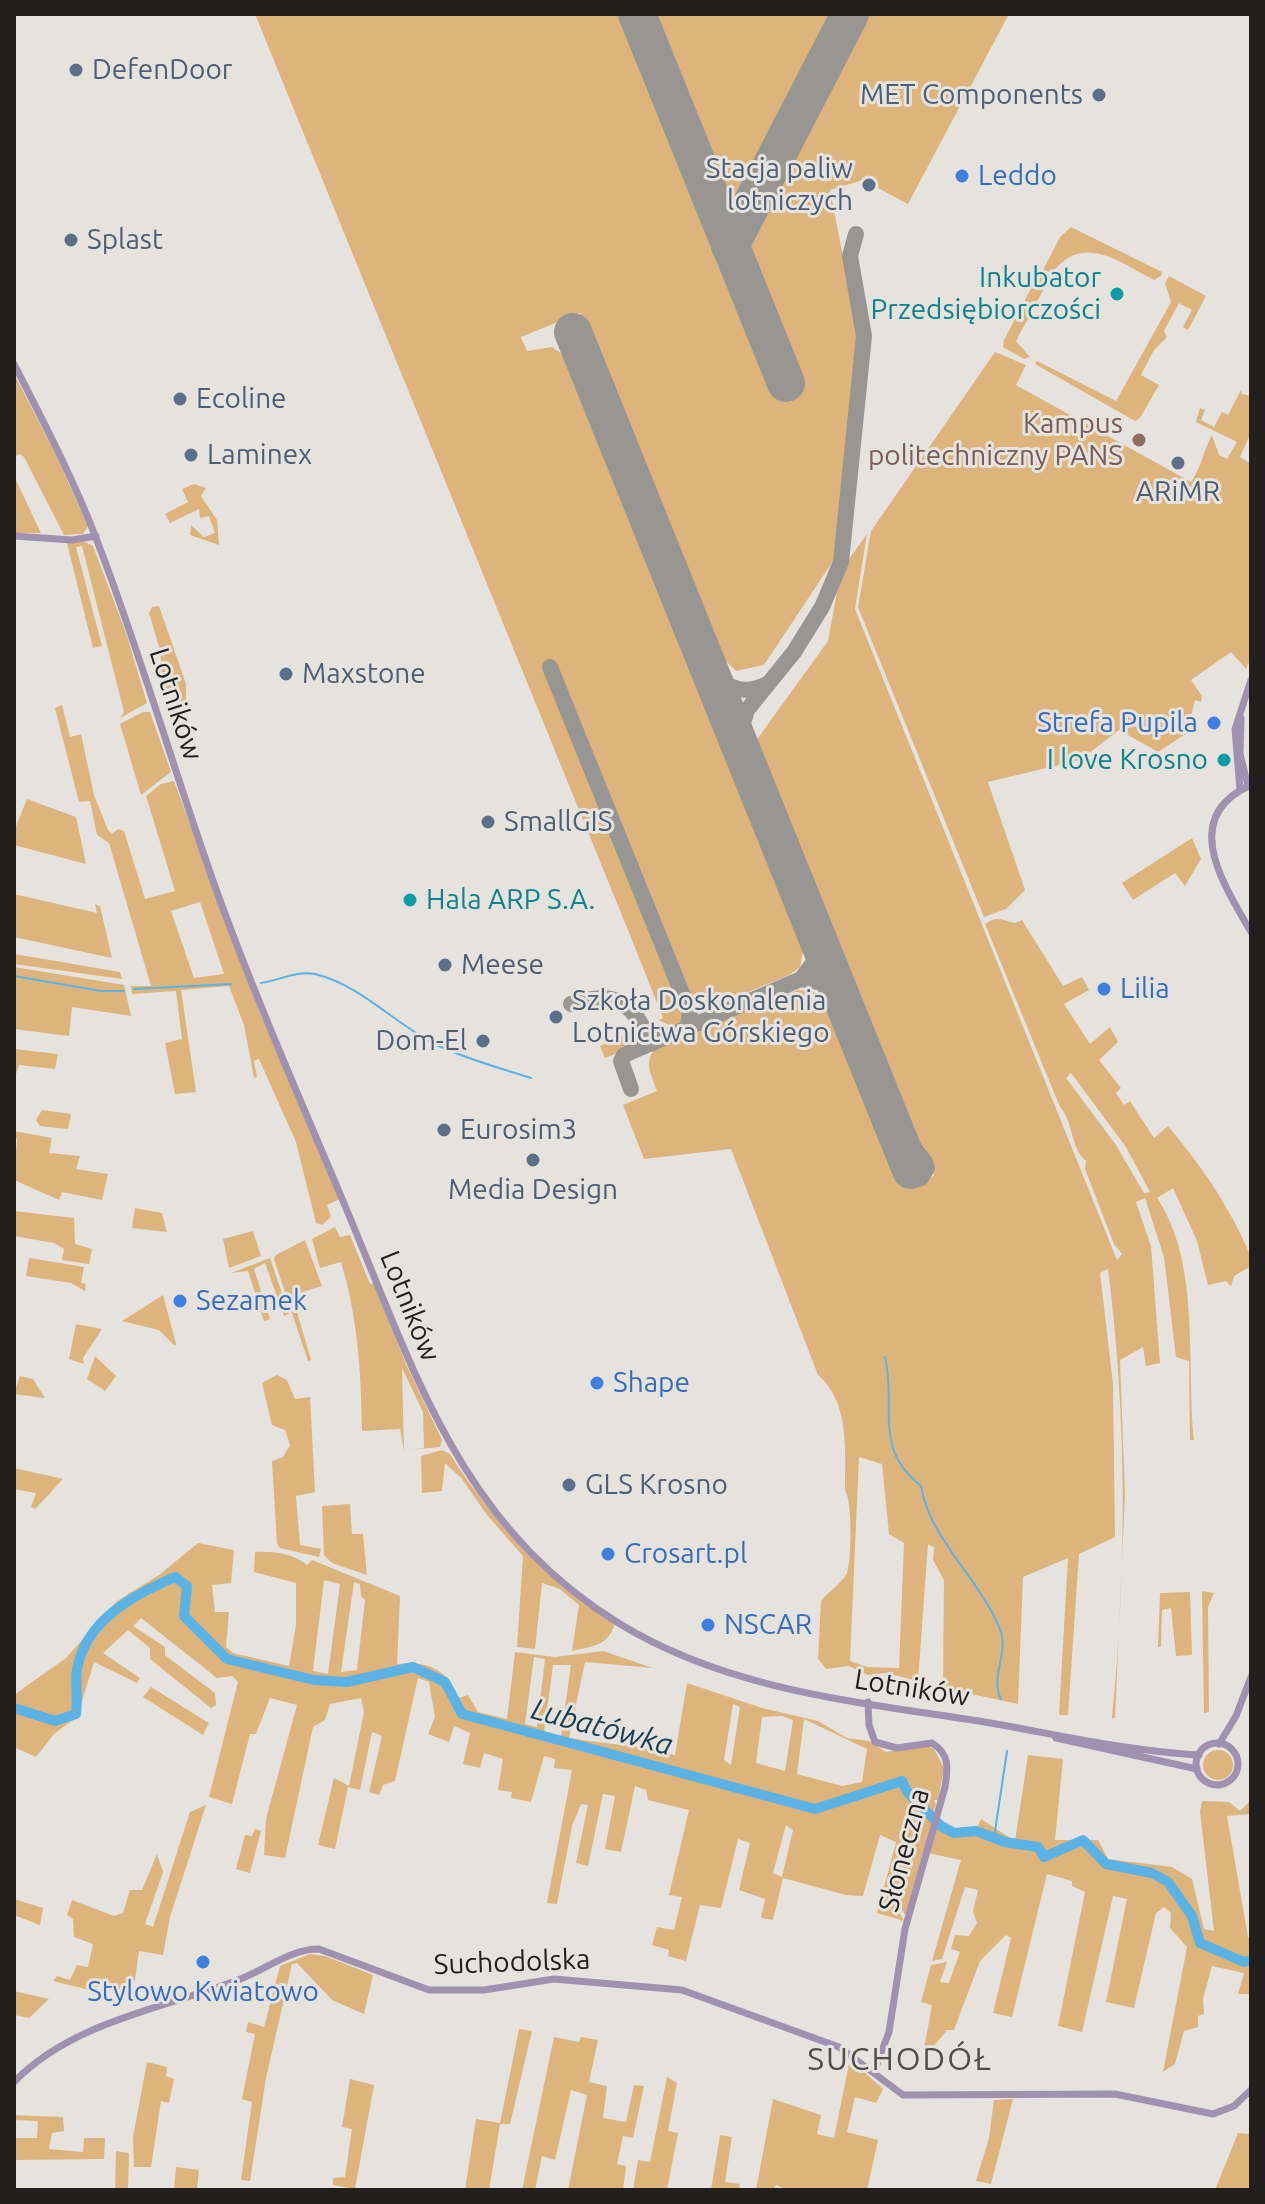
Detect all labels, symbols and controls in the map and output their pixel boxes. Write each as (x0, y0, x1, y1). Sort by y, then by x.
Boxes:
place label: DefenDoor (92, 53, 232, 87)
marker: DefenDoor (67, 61, 85, 79)
place label: MET Components (860, 78, 1083, 112)
marker: MET Components (1090, 86, 1108, 104)
place label: Stacja paliw lotniczych (706, 152, 853, 218)
place label: Leddo (978, 159, 1057, 193)
marker: Leddo (953, 167, 971, 185)
marker: Stacja paliw lotniczych (860, 176, 878, 194)
place label: Splast (87, 223, 163, 257)
marker: Splast (62, 231, 80, 249)
place label: Inkubator Przedsiębiorczości (871, 261, 1101, 327)
marker: Inkubator Przedsiębiorczości (1108, 285, 1126, 303)
place label: Ecoline (196, 382, 287, 416)
marker: Ecoline (171, 390, 189, 408)
place label: Kampus politechniczny PANS (868, 407, 1123, 473)
marker: Kampus politechniczny PANS (1130, 431, 1148, 449)
place label: Laminex (207, 438, 312, 472)
marker: Laminex (182, 446, 200, 464)
marker: ARiMR (1169, 454, 1187, 472)
place label: ARiMR (1136, 475, 1220, 509)
street label: Lotników (142, 644, 210, 764)
place label: Maxstone (302, 657, 426, 691)
marker: Maxstone (277, 665, 295, 683)
place label: Strefa Pupila (1037, 706, 1198, 740)
marker: Strefa Pupila (1205, 714, 1223, 732)
place label: I love Krosno (1047, 743, 1208, 777)
marker: I love Krosno (1215, 751, 1233, 769)
place label: SmallGIS (504, 805, 612, 839)
marker: SmallGIS (479, 813, 497, 831)
place label: Hala ARP S.A. (426, 883, 595, 917)
marker: Hala ARP S.A. (401, 891, 419, 909)
place label: Meese (461, 948, 544, 982)
marker: Meese (436, 956, 454, 974)
place label: Lilia (1120, 972, 1170, 1006)
marker: Lilia (1095, 980, 1113, 998)
place label: Szkoła Doskonalenia Lotnictwa Górskiego (572, 984, 830, 1050)
marker: Szkoła Doskonalenia Lotnictwa Górskiego (547, 1008, 565, 1026)
place label: Dom-El (376, 1024, 467, 1058)
marker: Dom-El (474, 1032, 492, 1050)
place label: Eurosim3 (460, 1113, 577, 1147)
marker: Eurosim3 (435, 1121, 453, 1139)
marker: Media Design (524, 1151, 542, 1169)
place label: Media Design (448, 1173, 618, 1207)
street label: Lotników (373, 1246, 447, 1366)
place label: Sezamek (196, 1284, 307, 1318)
marker: Sezamek (171, 1292, 189, 1310)
place label: Shape (613, 1366, 690, 1400)
marker: Shape (588, 1374, 606, 1392)
place label: GLS Krosno (585, 1468, 728, 1502)
marker: GLS Krosno (560, 1476, 578, 1494)
place label: Crosart.pl (624, 1537, 747, 1571)
marker: Crosart.pl (599, 1545, 617, 1563)
place label: NSCAR (724, 1608, 812, 1642)
marker: NSCAR (699, 1616, 717, 1634)
street label: Lotników (852, 1662, 972, 1714)
water label: Lubatówka (527, 1691, 677, 1763)
street label: Słoneczna (871, 1785, 937, 1915)
street label: Suchodolska (433, 1942, 591, 1982)
marker: Stylowo Kwiatowo (194, 1953, 212, 1971)
place label: Stylowo Kwiatowo (87, 1975, 319, 2009)
district label: SUCHODÓŁ (807, 2040, 993, 2078)

